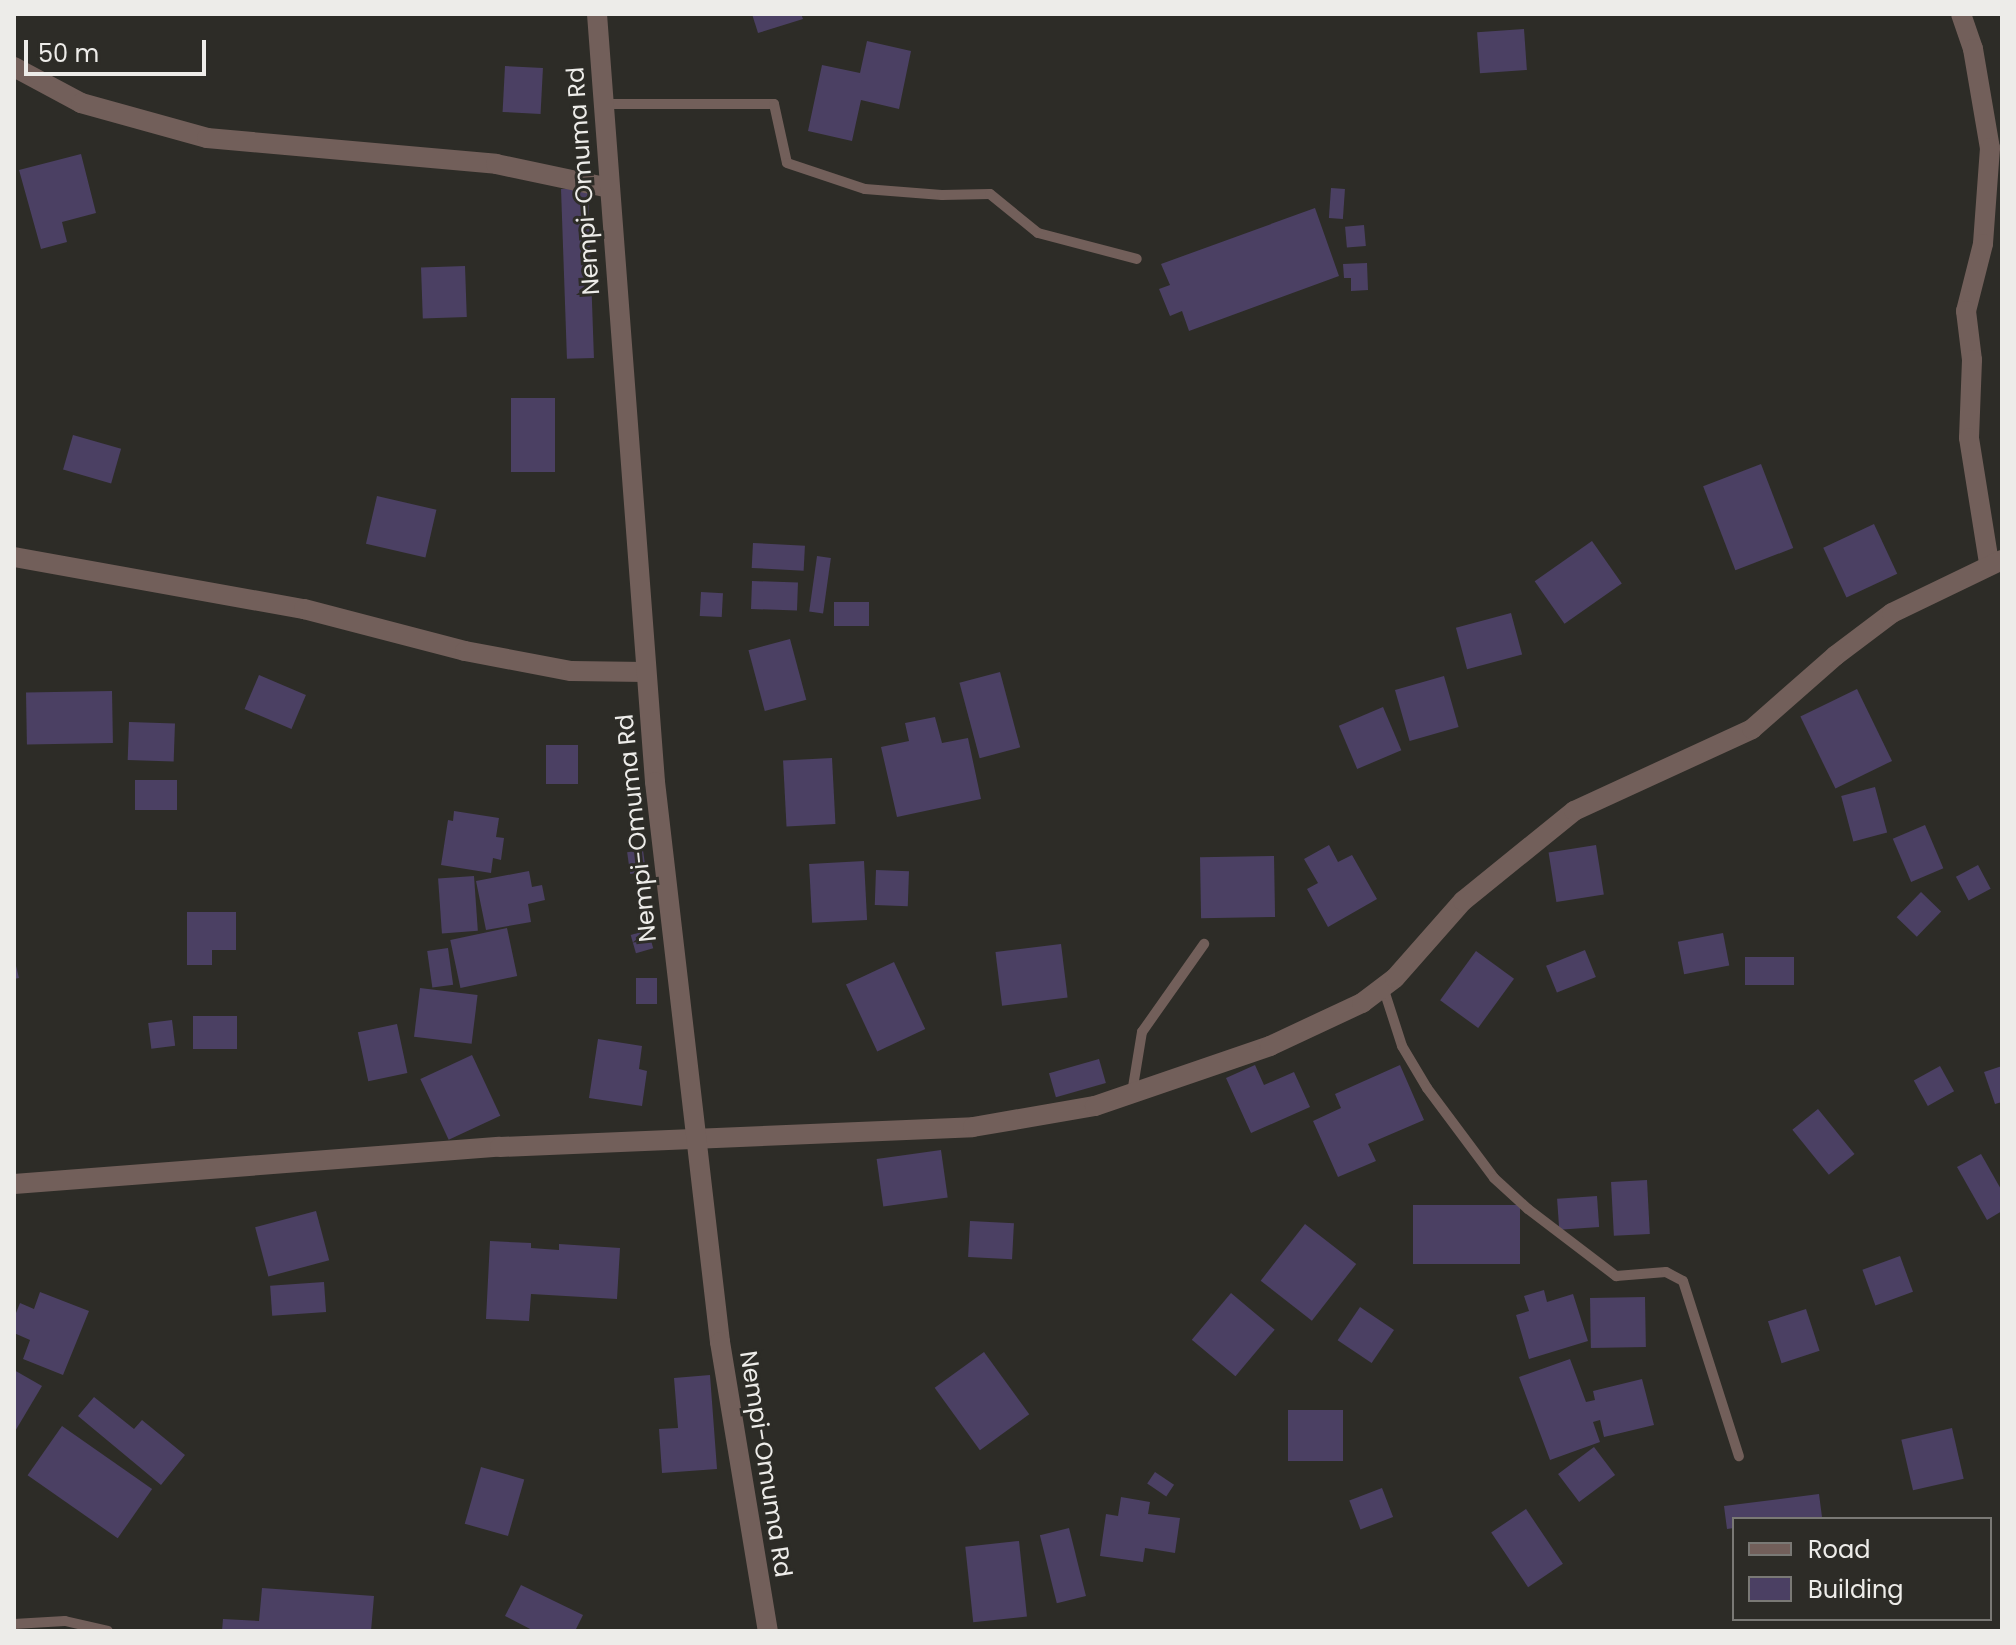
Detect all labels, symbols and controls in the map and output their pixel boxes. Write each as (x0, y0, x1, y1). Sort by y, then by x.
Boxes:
scale bar (28, 24, 210, 74)
text: 50 m (38, 37, 99, 70)
street label: Nempi-Omuma Rd (561, 66, 605, 296)
street label: Nempi-Omuma Rd (610, 713, 662, 943)
street label: Nempi-Omuma Rd (734, 1349, 798, 1579)
legend (1732, 1517, 1992, 1621)
text: Road (1808, 1533, 1870, 1566)
text: Building (1808, 1573, 1904, 1606)

